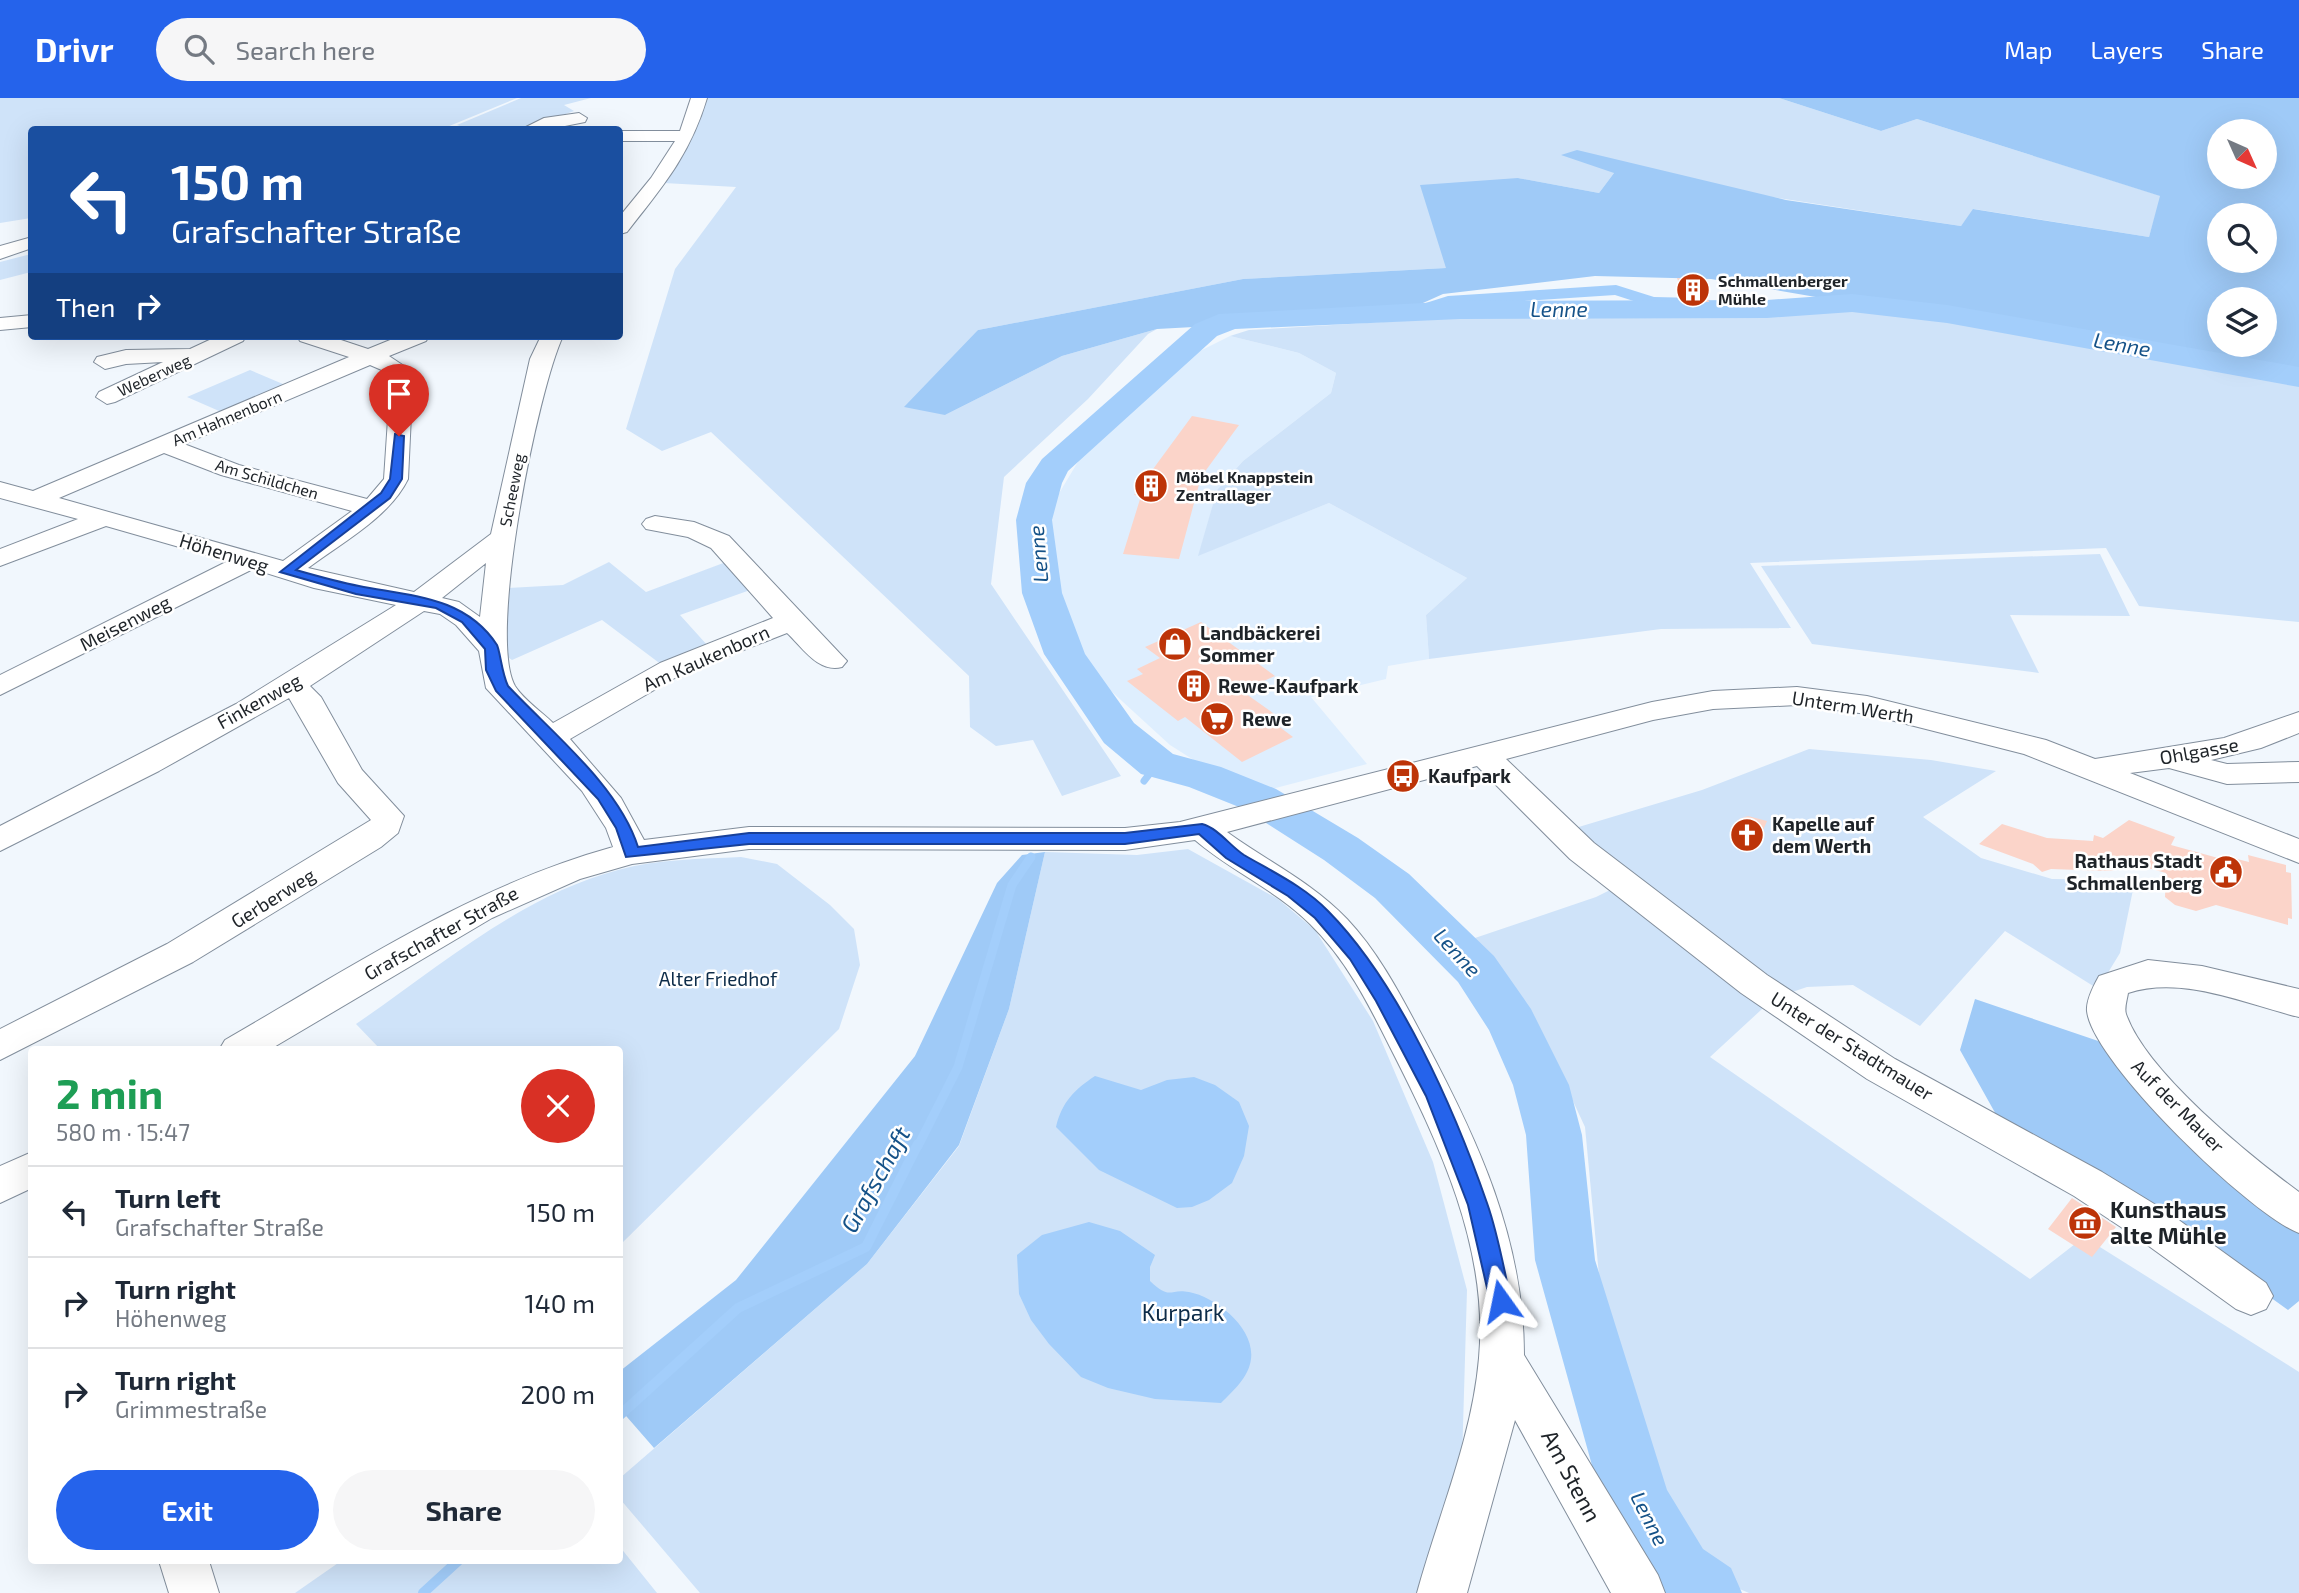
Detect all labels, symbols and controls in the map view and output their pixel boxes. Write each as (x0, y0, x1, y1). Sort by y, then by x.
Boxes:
search box (156, 18, 646, 81)
text: Drivr (35, 29, 114, 69)
icon: search (180, 30, 218, 68)
text: Search here (236, 34, 375, 65)
text: Map (2004, 35, 2052, 64)
text: Layers (2090, 35, 2163, 64)
text: Share (2201, 35, 2264, 64)
north arrow (2207, 119, 2277, 189)
map controls (2207, 119, 2277, 357)
text: 150 m (171, 151, 304, 210)
icon: left (56, 154, 147, 245)
button: search (2207, 203, 2277, 273)
text: Grafschafter Straße (171, 211, 462, 249)
building icon: Schmallenberger Mühle (1674, 271, 1712, 309)
place label: Schmallenberger Mühle (1718, 271, 1848, 308)
icon: right (129, 287, 167, 325)
button: layers (2207, 287, 2277, 357)
text: Then (56, 291, 115, 322)
water label: Lenne (1530, 296, 1588, 321)
water label: Lenne (2092, 326, 2153, 361)
street label: Weberweg (114, 349, 193, 400)
pin (369, 364, 429, 436)
icon: arrive (380, 375, 418, 413)
street label: Am Hahnenborn (169, 386, 285, 449)
street label: Scheeweg (495, 452, 528, 528)
street label: Am Schildchen (213, 455, 321, 502)
building icon: Möbel Knappstein Zentrallager (1132, 467, 1170, 505)
place label: Möbel Knappstein Zentrallager (1176, 467, 1313, 504)
water label: Lenne (1023, 524, 1052, 584)
street label: Höhenweg (177, 528, 272, 577)
street label: Meisenweg (75, 590, 174, 655)
street label: Am Kaukenborn (639, 619, 773, 696)
place label: Landbäckerei Sommer (1200, 621, 1320, 666)
shop icon: Landbäckerei Sommer (1156, 625, 1194, 663)
building icon: Rewe-Kaufpark (1175, 667, 1213, 705)
street label: Finkenweg (212, 668, 305, 733)
place label: Rewe-Kaufpark (1218, 674, 1359, 697)
street label: Unterm Werth (1790, 686, 1916, 727)
supermarket icon: Rewe (1198, 700, 1236, 738)
place label: Rewe (1242, 707, 1292, 730)
street label: Ohlgasse (2158, 732, 2240, 769)
bus stop icon: Kaufpark (1384, 757, 1422, 795)
place label: Kaufpark (1428, 764, 1511, 787)
place label: Kapelle auf dem Werth (1772, 812, 1875, 857)
church icon: Kapelle auf dem Werth (1728, 816, 1766, 854)
place label: Rathaus Stadt Schmallenberg (2066, 849, 2202, 894)
public building icon: Rathaus Stadt Schmallenberg (2207, 853, 2245, 891)
street label: Gerberweg (226, 862, 319, 932)
street label: Grafschafter Straße (360, 881, 522, 984)
water label: Lenne (1429, 922, 1487, 981)
park label: Alter Friedhof (659, 967, 778, 990)
street label: Unter der Stadtmauer (1767, 986, 1938, 1105)
street label: Auf der Mauer (2127, 1054, 2230, 1157)
text: 2 min (56, 1067, 163, 1117)
button: close (521, 1069, 595, 1143)
text: 580 m · 15:47 (56, 1118, 190, 1146)
water label: Grafschaft (834, 1120, 916, 1237)
text: Turn left (115, 1182, 221, 1213)
icon: left (56, 1193, 94, 1231)
place label: Kunsthaus alte Mühle (2110, 1195, 2227, 1249)
text: 150 m (526, 1196, 595, 1227)
museum icon: Kunsthaus alte Mühle (2066, 1204, 2104, 1242)
text: Grafschafter Straße (115, 1213, 324, 1241)
position arrow (1464, 1264, 1538, 1338)
text: Turn right (115, 1273, 236, 1304)
icon: right (56, 1284, 94, 1322)
text: 140 m (524, 1287, 595, 1318)
park label: Kurpark (1142, 1298, 1225, 1326)
text: Höhenweg (115, 1304, 227, 1332)
text: Turn right (115, 1364, 236, 1395)
icon: right (56, 1375, 94, 1413)
text: 200 m (520, 1378, 595, 1409)
text: Grimmestraße (115, 1395, 267, 1423)
street label: Am Stenn (1536, 1425, 1608, 1526)
button: Exit (56, 1470, 319, 1550)
button: Share (333, 1470, 595, 1550)
water label: Lenne (1626, 1487, 1674, 1550)

